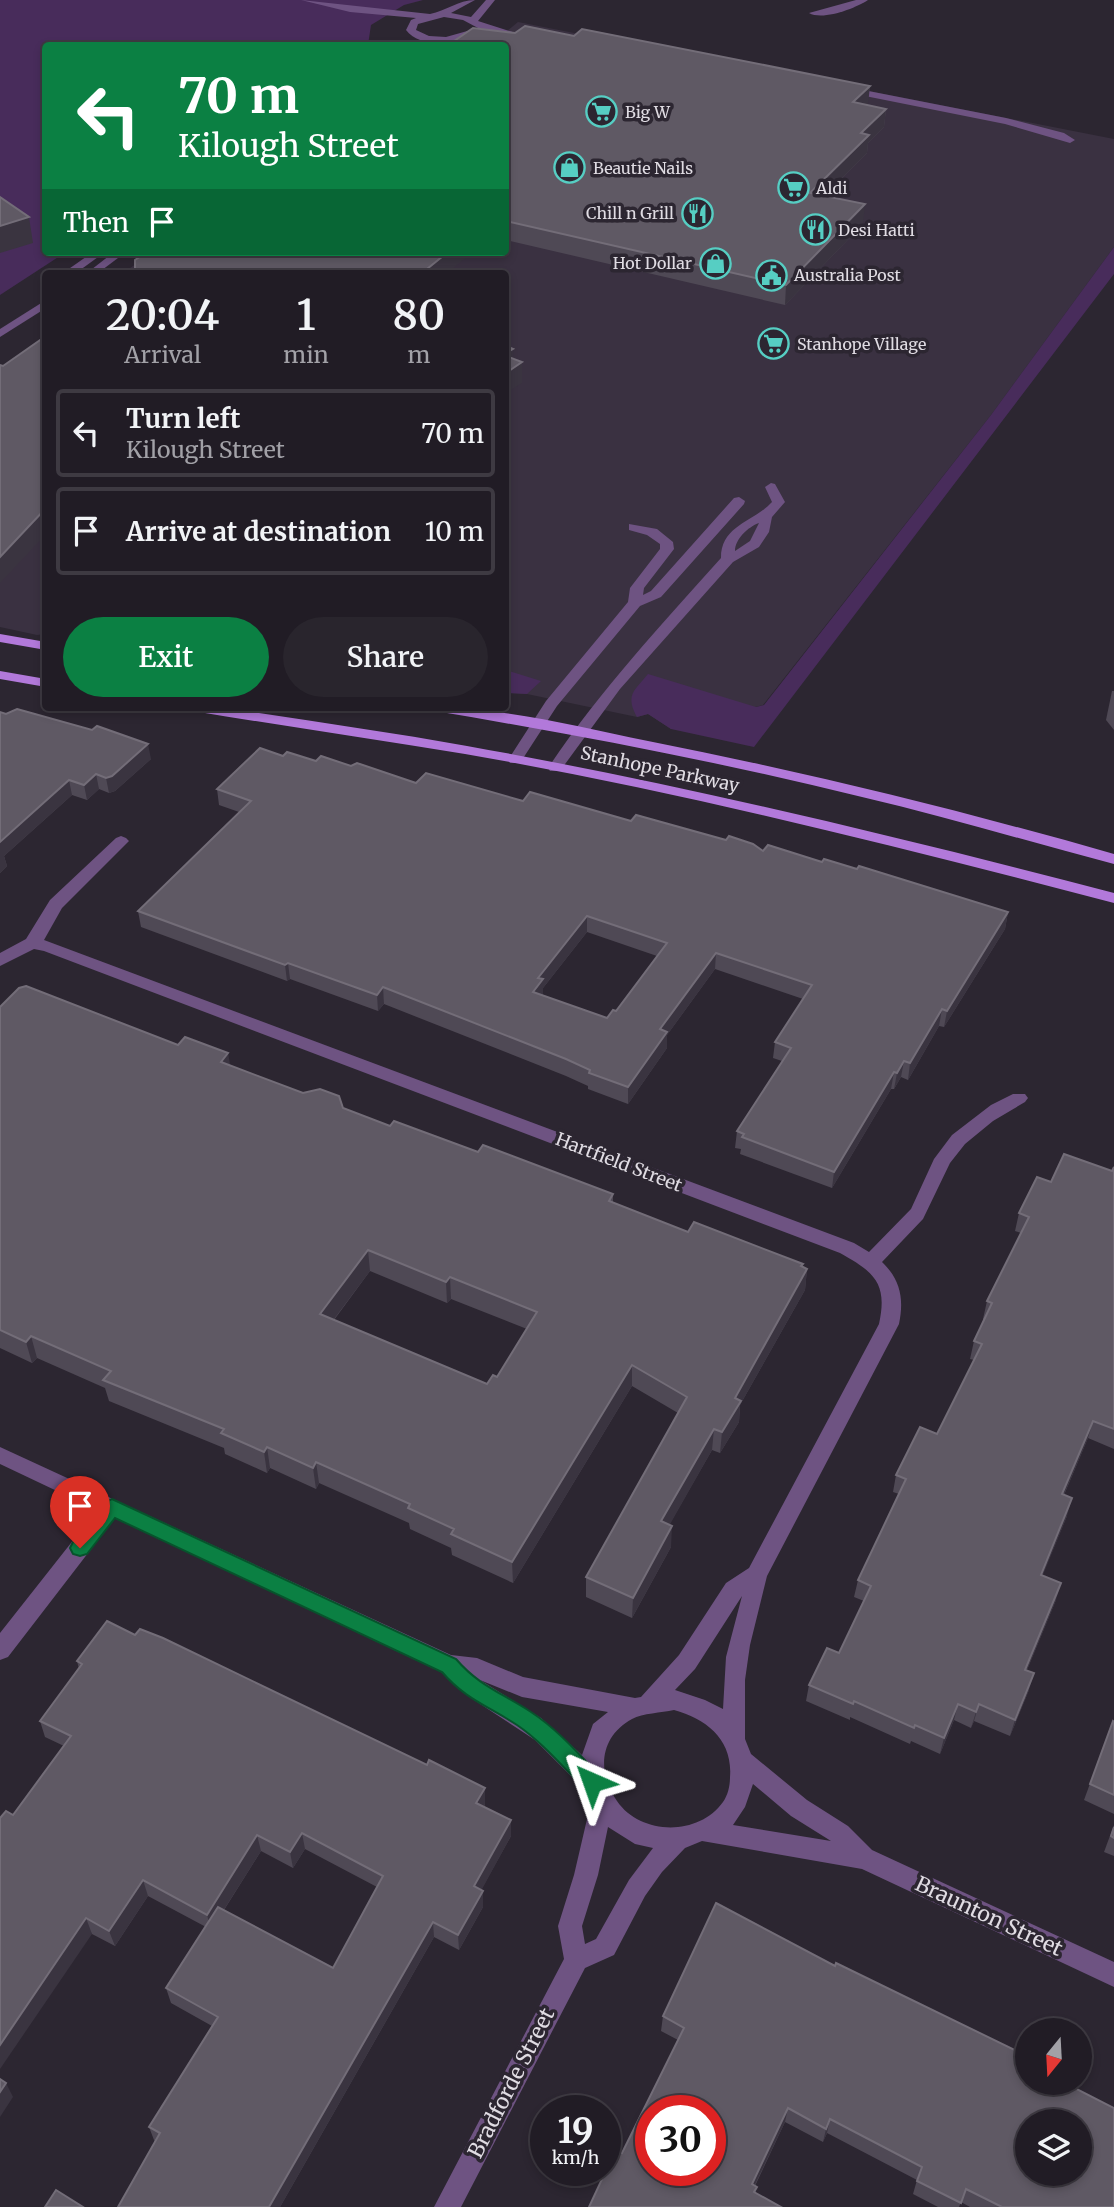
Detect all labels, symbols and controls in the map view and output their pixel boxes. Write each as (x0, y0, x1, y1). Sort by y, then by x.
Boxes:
text: 70 m (178, 65, 299, 126)
icon: left (63, 70, 154, 161)
supermarket icon: Big W (585, 95, 619, 129)
place label: Big W (625, 102, 671, 122)
text: Kilough Street (178, 126, 399, 166)
shop icon: Beautie Nails (553, 151, 587, 185)
place label: Beautie Nails (593, 158, 693, 178)
supermarket icon: Aldi (776, 171, 810, 205)
place label: Aldi (815, 178, 847, 198)
restaurant icon: Chill n Grill (680, 196, 714, 230)
icon: arrive (143, 203, 181, 241)
place label: Chill n Grill (586, 203, 674, 223)
text: Then (63, 206, 129, 239)
restaurant icon: Desi Hatti (798, 213, 832, 247)
place label: Desi Hatti (838, 220, 915, 240)
shop icon: Hot Dollar (698, 246, 732, 280)
place label: Hot Dollar (613, 253, 692, 273)
public building icon: Australia Post (754, 258, 788, 292)
place label: Australia Post (793, 265, 901, 285)
text: 20:04 (106, 289, 220, 341)
text: 1 (296, 289, 316, 341)
text: 80 (393, 289, 445, 341)
supermarket icon: Stanhope Village (757, 327, 791, 361)
place label: Stanhope Village (797, 334, 926, 354)
text: Arrival (124, 340, 201, 369)
text: min (283, 340, 329, 369)
text: m (407, 340, 430, 369)
text: Turn left (126, 402, 240, 435)
icon: left (67, 414, 105, 452)
text: 70 m (421, 417, 484, 450)
text: Kilough Street (126, 435, 285, 464)
icon: arrive (67, 512, 105, 550)
text: Arrive at destination (126, 515, 391, 548)
text: 10 m (425, 515, 484, 548)
button: Exit (63, 617, 269, 697)
button: Share (283, 617, 488, 697)
street label: Stanhope Parkway (578, 741, 742, 797)
street label: Hartfield Street (552, 1127, 686, 1197)
pin (50, 1476, 110, 1548)
icon: arrive (61, 1487, 99, 1525)
position arrow (555, 1745, 629, 1819)
street label: Braunton Street (911, 1870, 1067, 1962)
street label: Bradforde Street (462, 2004, 560, 2162)
north arrow (1015, 2018, 1092, 2095)
map controls (1015, 2018, 1092, 2186)
speed limit sign: 30 (635, 2095, 726, 2186)
text: 19 (557, 2109, 594, 2153)
button: layers (1015, 2109, 1092, 2186)
text: km/h (552, 2146, 599, 2169)

